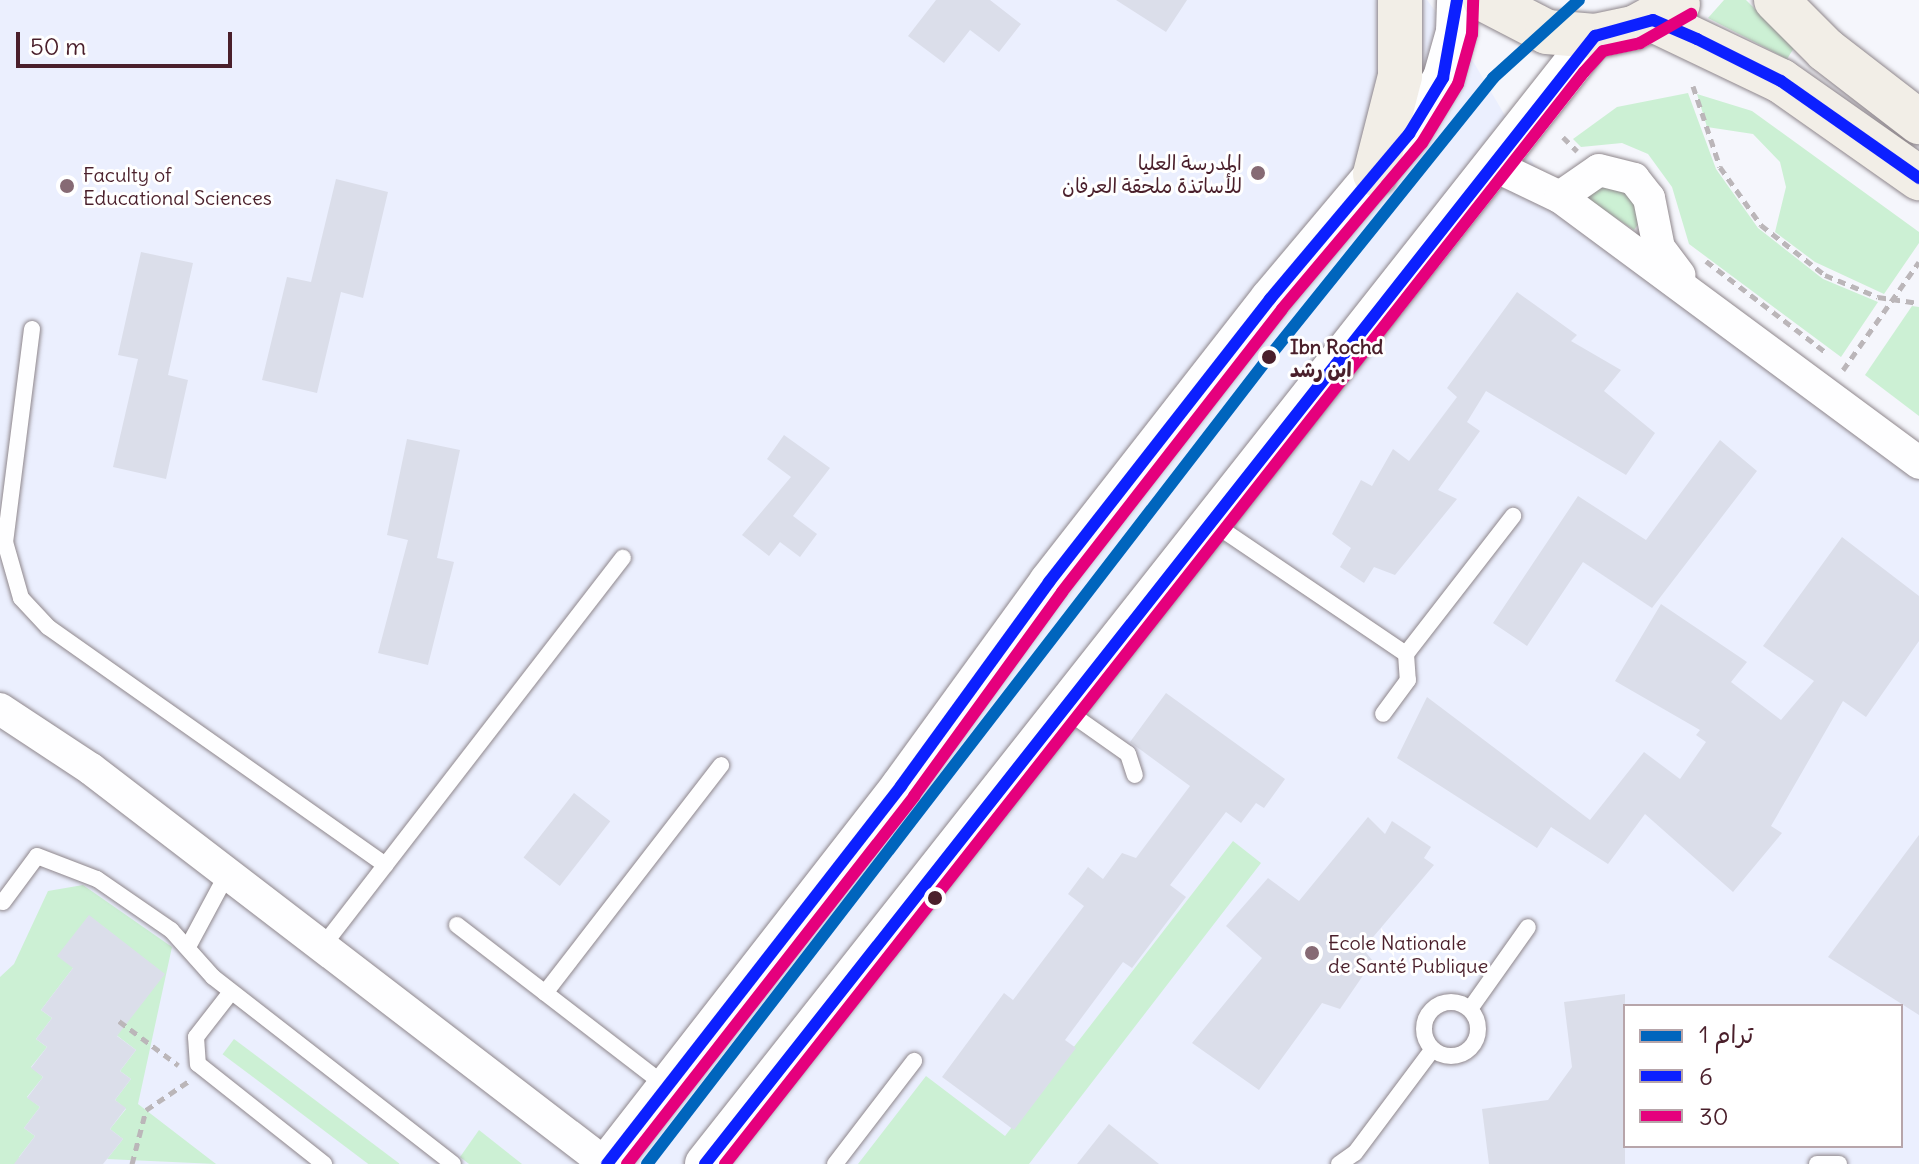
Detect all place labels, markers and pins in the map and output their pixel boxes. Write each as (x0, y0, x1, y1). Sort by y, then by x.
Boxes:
place label: المدرسة العليا للأساتذة ملحقة العرفان (1062, 150, 1242, 197)
place label: Faculty of Educational Sciences (83, 162, 272, 209)
marker: المدرسة العليا للأساتذة ملحقة العرفان (1249, 164, 1267, 182)
marker: Faculty of Educational Sciences (58, 177, 76, 195)
place label: Ibn Rochd ابن رشد (1290, 334, 1383, 381)
marker: Ibn Rochd ابن رشد (1255, 343, 1283, 371)
unlabelled marker (927, 890, 943, 906)
place label: Ecole Nationale de Santé Publique (1328, 930, 1488, 977)
marker: Ecole Nationale de Santé Publique (1303, 944, 1321, 962)

